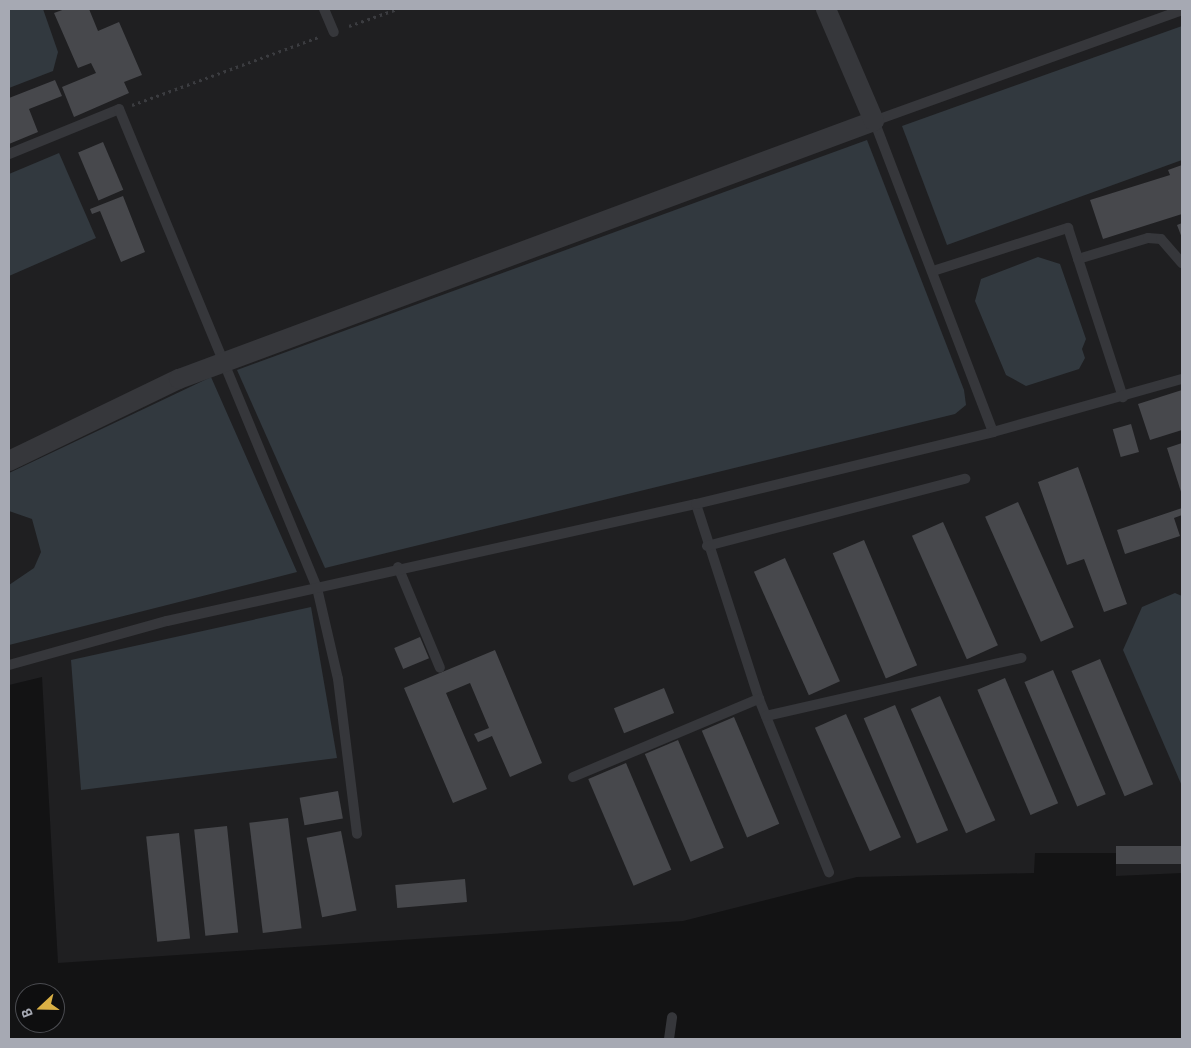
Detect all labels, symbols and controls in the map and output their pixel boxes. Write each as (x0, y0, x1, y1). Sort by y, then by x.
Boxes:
north arrow (15, 983, 65, 1033)
text: B (17, 1006, 37, 1020)

